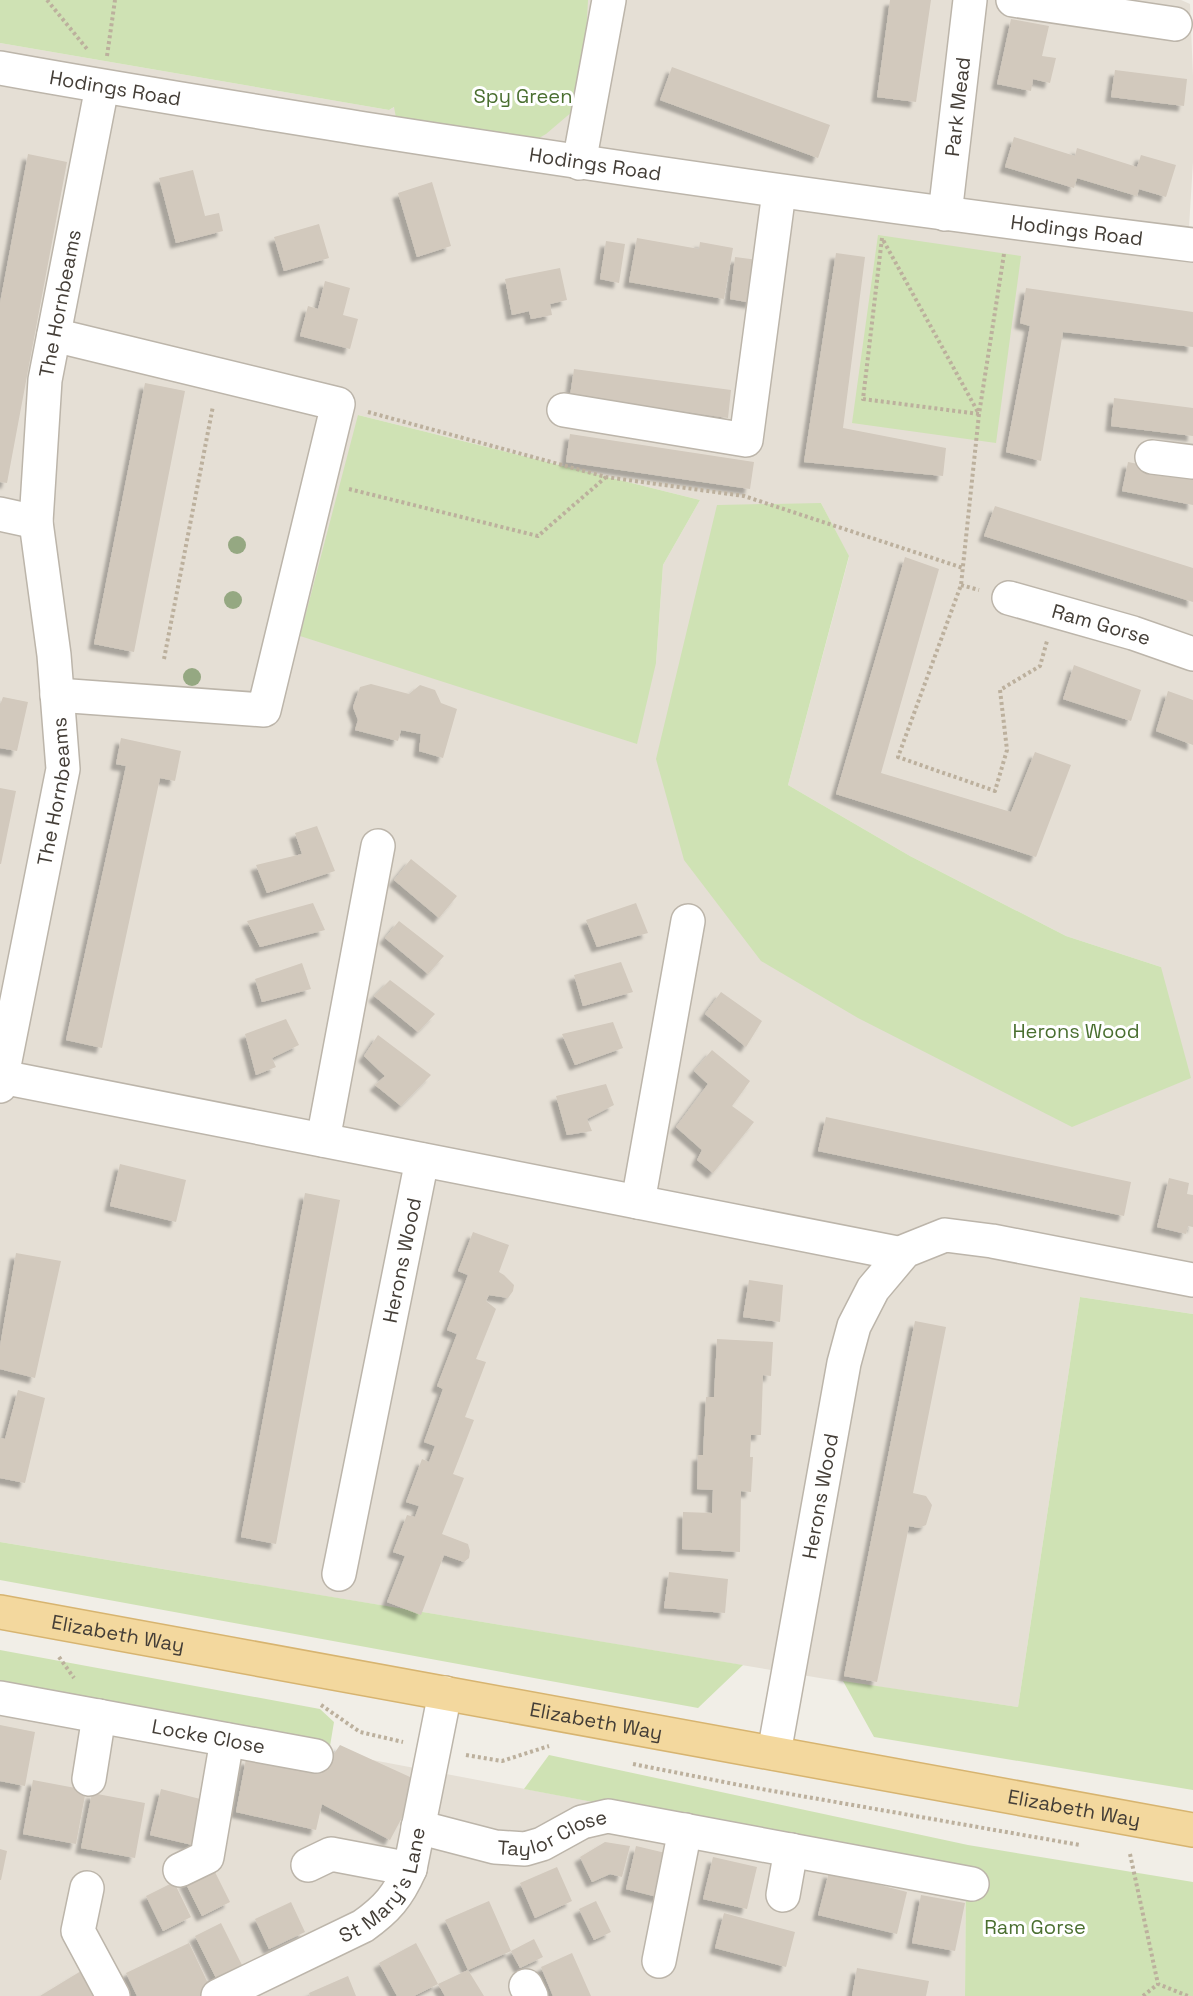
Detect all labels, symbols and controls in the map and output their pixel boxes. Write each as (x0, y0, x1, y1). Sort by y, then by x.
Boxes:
street label: Park Mead (939, 56, 976, 158)
street label: Hodings Road (47, 64, 183, 112)
park label: Spy Green (474, 83, 572, 109)
street label: Hodings Road (527, 141, 663, 187)
street label: Hodings Road (1009, 209, 1144, 252)
street label: The Hornbeams (33, 227, 87, 380)
street label: Ram Gorse (1049, 598, 1154, 651)
street label: The Hornbeams (31, 716, 76, 868)
park label: Herons Wood (1012, 1018, 1140, 1044)
street label: Herons Wood (377, 1195, 427, 1325)
street label: Herons Wood (796, 1431, 844, 1561)
street label: Elizabeth Way (50, 1609, 187, 1658)
street label: Elizabeth Way (528, 1696, 665, 1746)
street label: Locke Close (150, 1713, 267, 1759)
street label: Elizabeth Way (1006, 1783, 1143, 1833)
street label: Taylor Close (497, 1804, 609, 1862)
street label: St Mary's Lane (335, 1825, 431, 1949)
park label: Ram Gorse (984, 1914, 1086, 1940)

